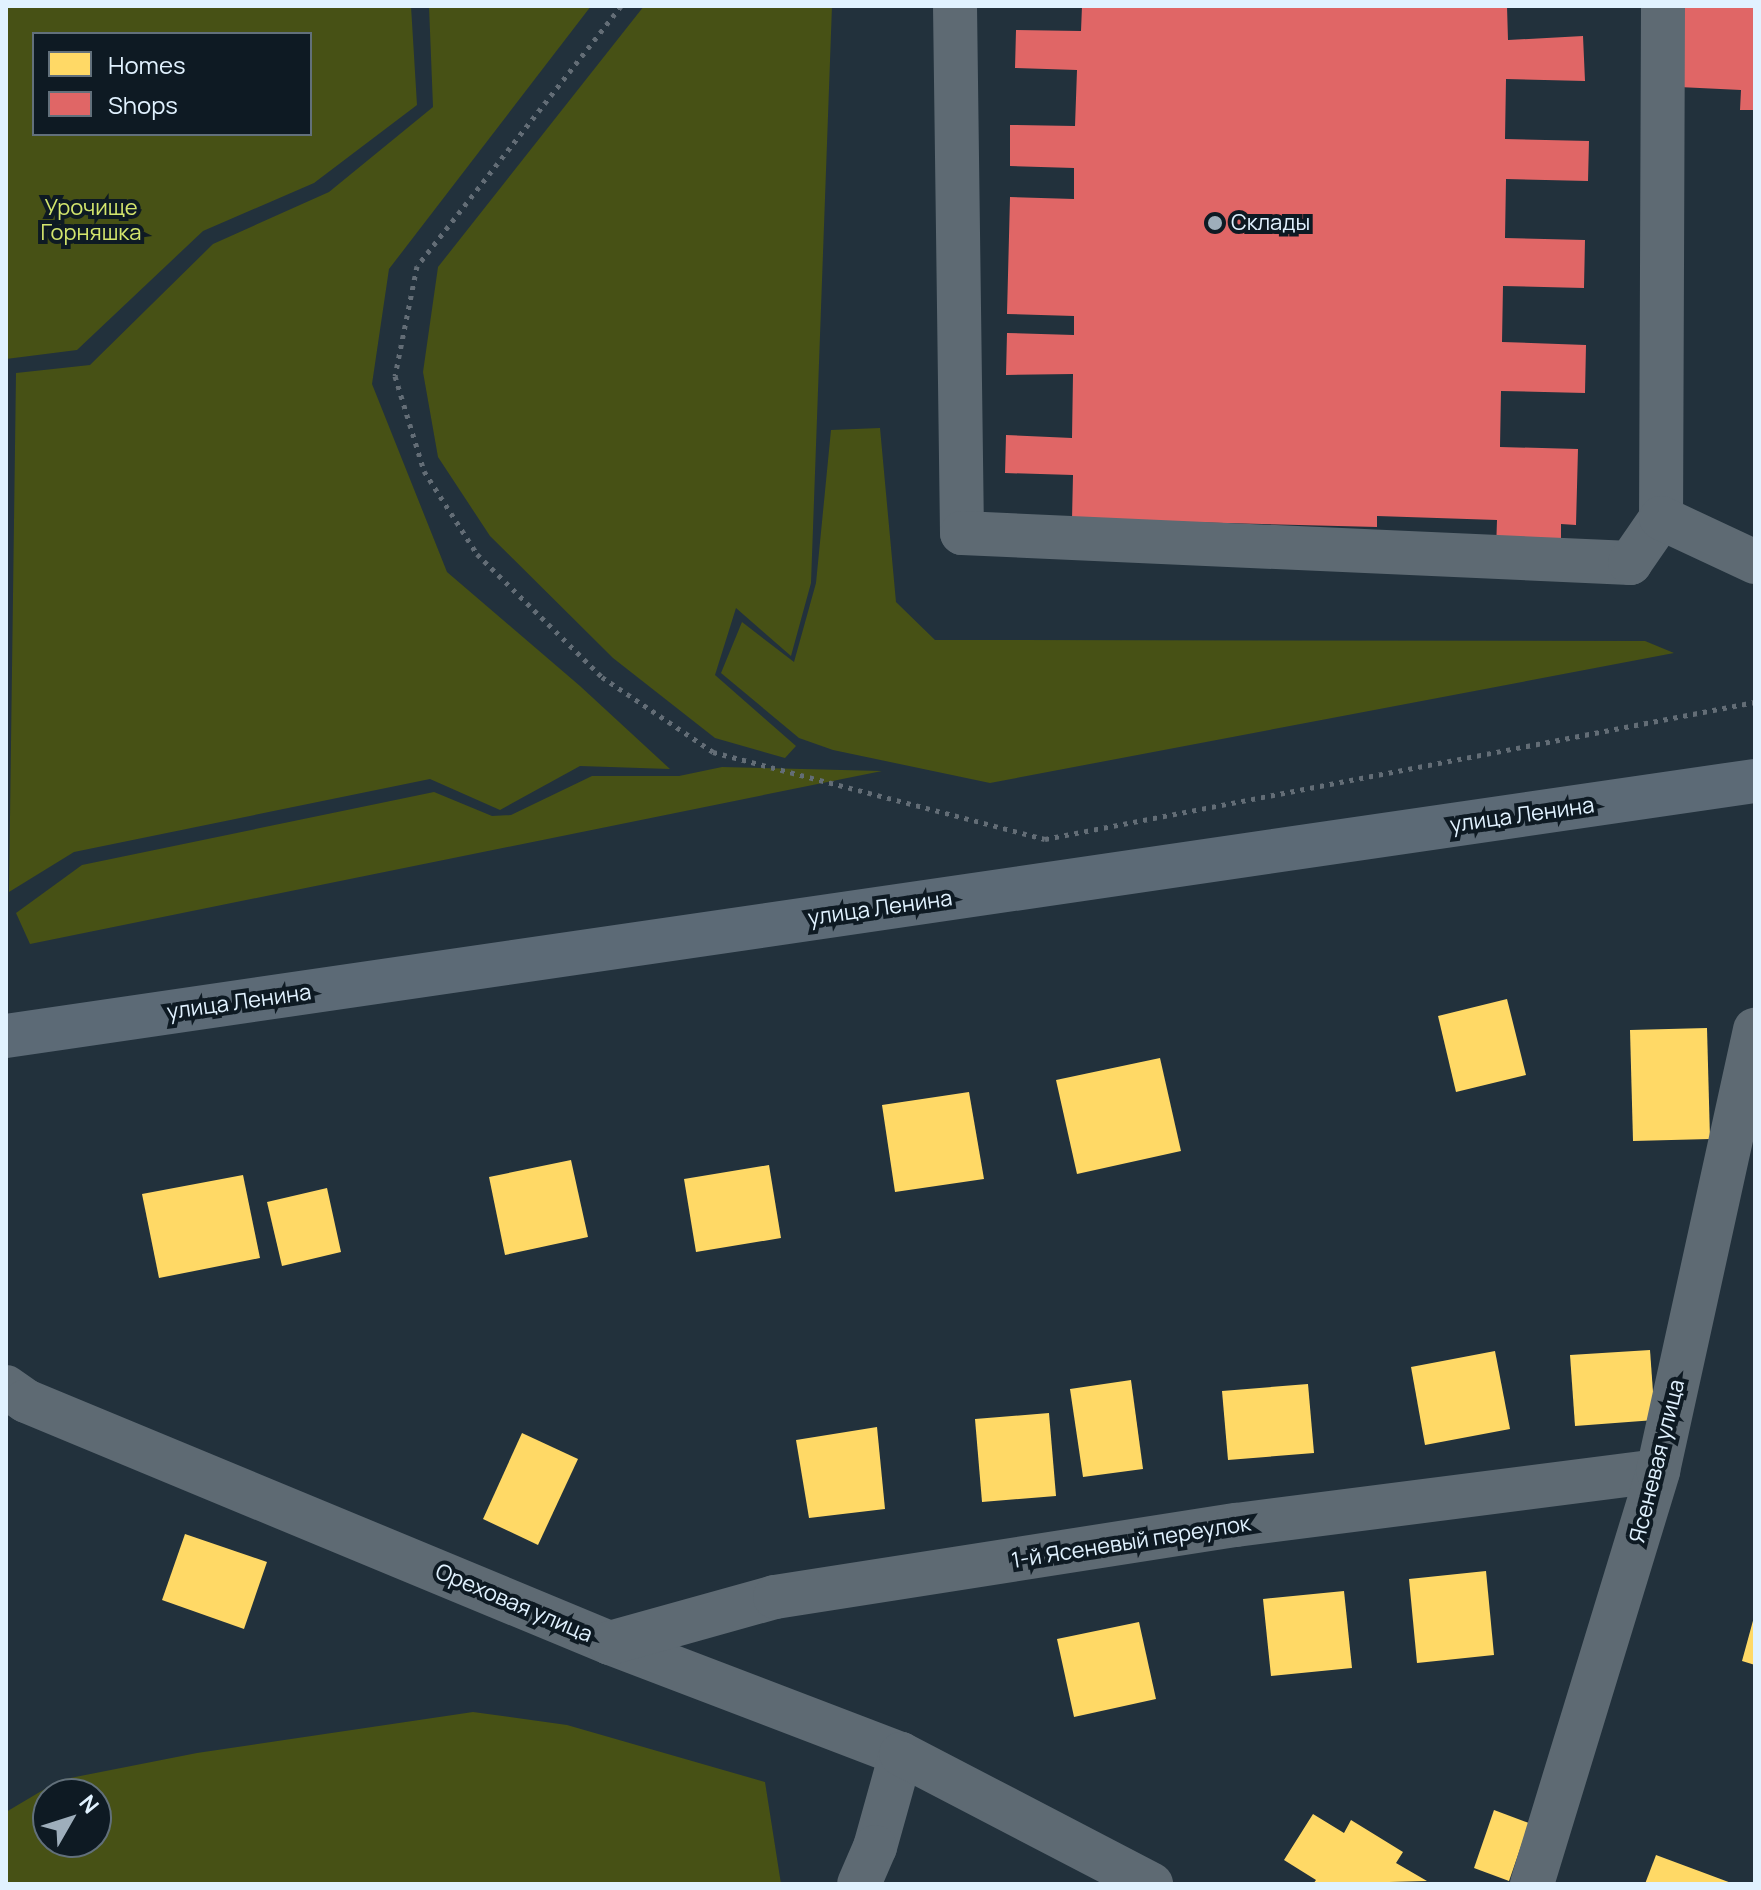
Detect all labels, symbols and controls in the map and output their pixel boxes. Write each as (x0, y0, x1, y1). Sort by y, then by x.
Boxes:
legend (32, 32, 312, 136)
text: Homes (108, 48, 186, 81)
text: Shops (108, 88, 178, 121)
park label: Урочище Горняшка (41, 194, 141, 246)
place label: Склады (1231, 210, 1310, 236)
marker: Склады (1206, 214, 1224, 232)
street label: улица Ленина (1448, 792, 1596, 838)
street label: улица Ленина (806, 885, 954, 931)
street label: улица Ленина (165, 979, 313, 1025)
street label: Ясеневая улица (1624, 1377, 1690, 1545)
street label: 1-й Ясеневый переулок (1010, 1510, 1252, 1574)
street label: Ореховая улица (431, 1558, 597, 1648)
north arrow (32, 1778, 112, 1858)
text: N (72, 1789, 106, 1820)

